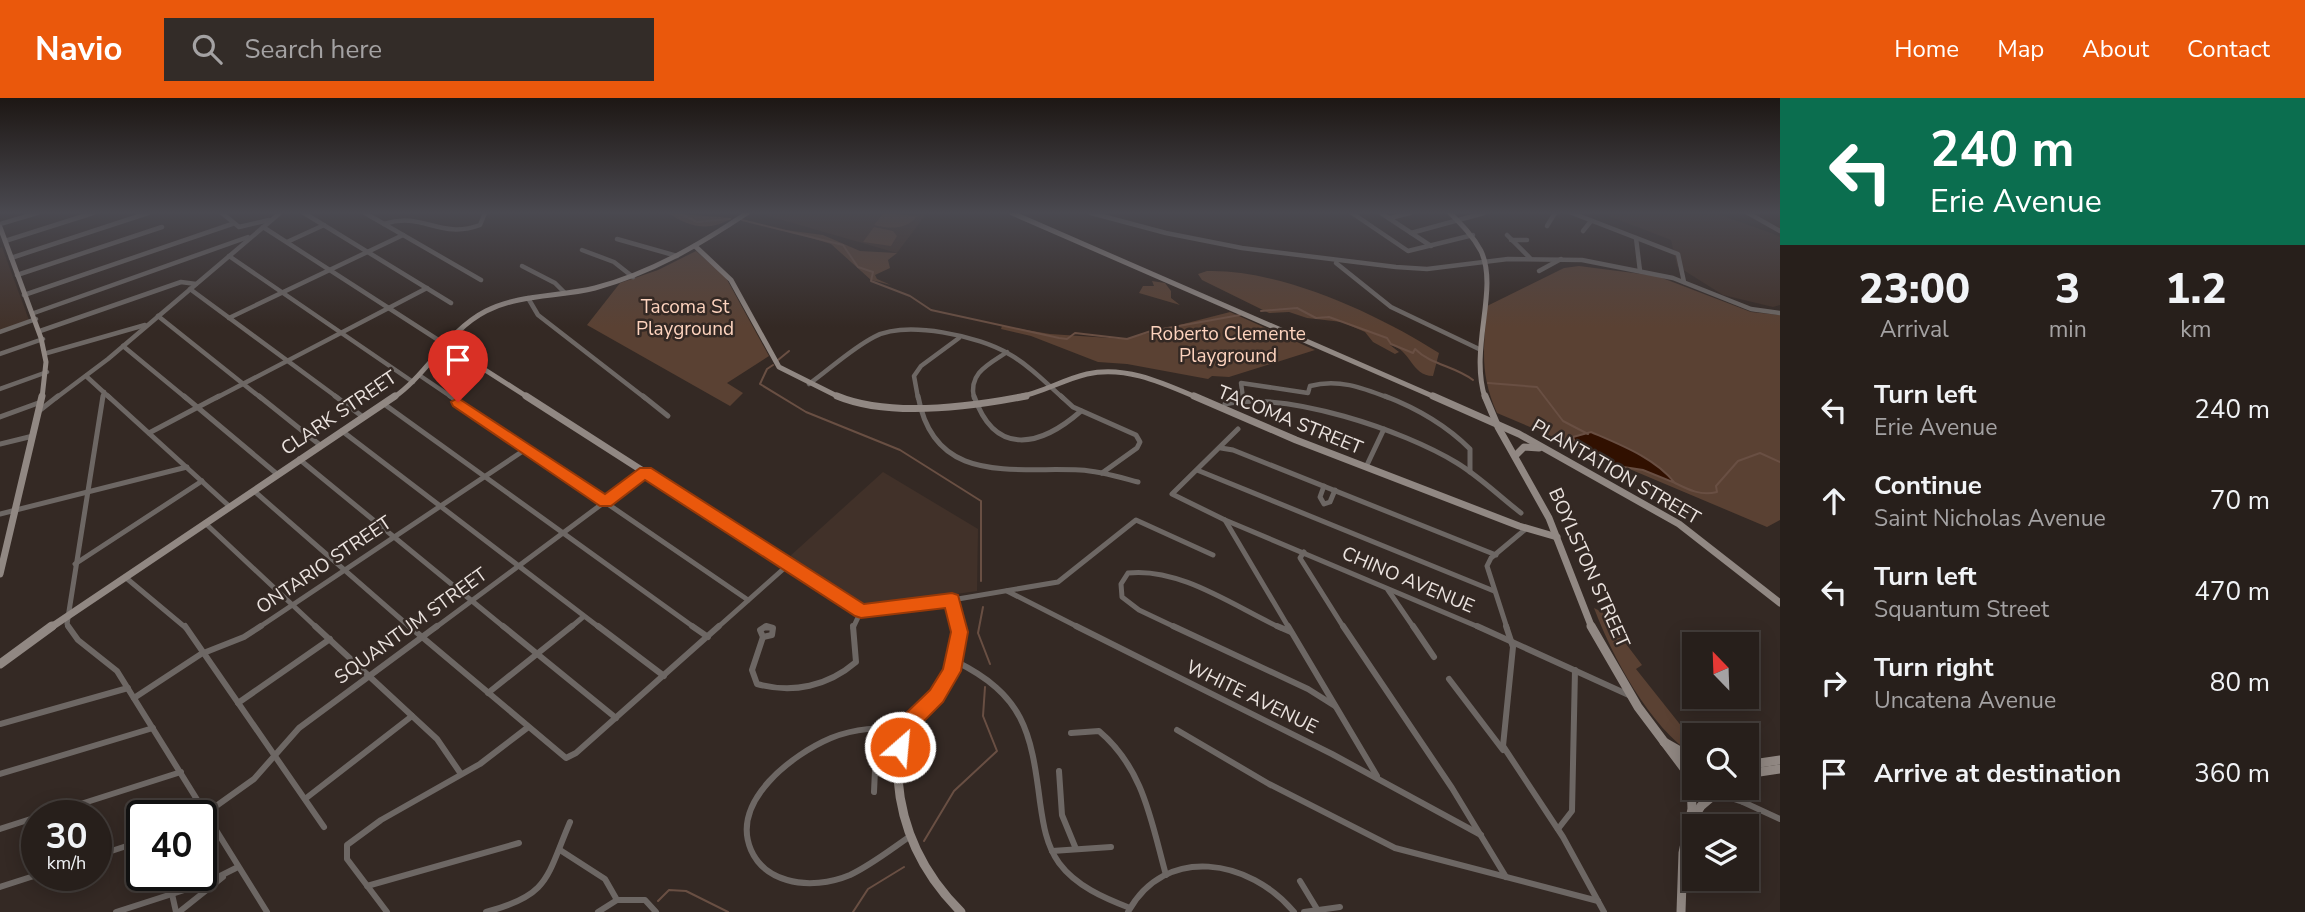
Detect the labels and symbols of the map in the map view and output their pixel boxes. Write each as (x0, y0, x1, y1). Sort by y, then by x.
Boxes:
park label: Tacoma St Playground (636, 294, 734, 342)
park label: Roberto Clemente Playground (1150, 321, 1306, 369)
pin (428, 330, 488, 402)
street label: CLARK STREET (276, 364, 403, 462)
street label: TACOMA STREET (1214, 379, 1367, 461)
street label: PLANTATION STREET (1527, 413, 1706, 531)
street label: BOYLSTON STREET (1542, 484, 1636, 653)
street label: ONTARIO STREET (251, 510, 397, 620)
street label: CHINO AVENUE (1338, 540, 1478, 620)
street label: SQUANTUM STREET (329, 561, 493, 690)
north arrow (1682, 632, 1759, 709)
street label: WHITE AVENUE (1182, 654, 1322, 740)
position arrow (863, 710, 937, 784)
speed limit sign: 40 (126, 800, 217, 891)

